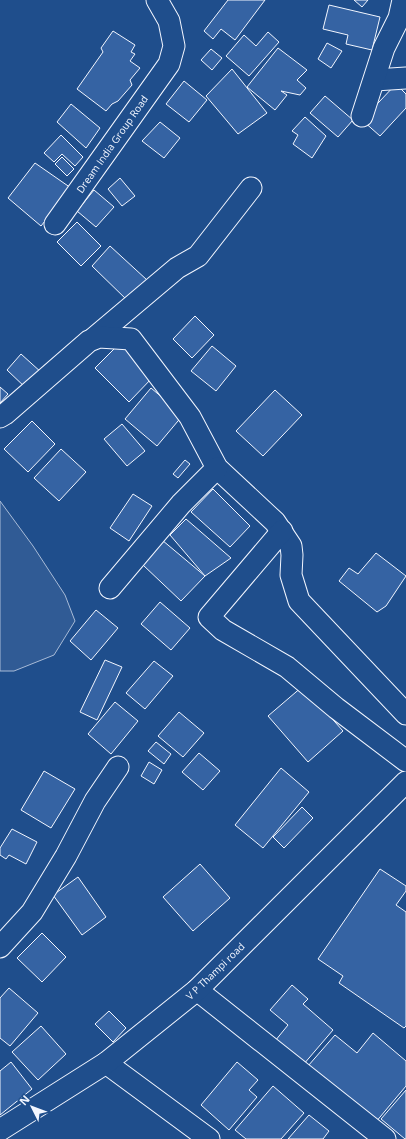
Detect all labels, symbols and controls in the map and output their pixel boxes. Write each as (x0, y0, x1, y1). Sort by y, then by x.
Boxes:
street label: Dream India Group Road (73, 92, 151, 196)
street label: V P Thampi road (183, 939, 247, 1003)
north arrow (12, 1087, 52, 1127)
text: N (16, 1092, 33, 1108)

